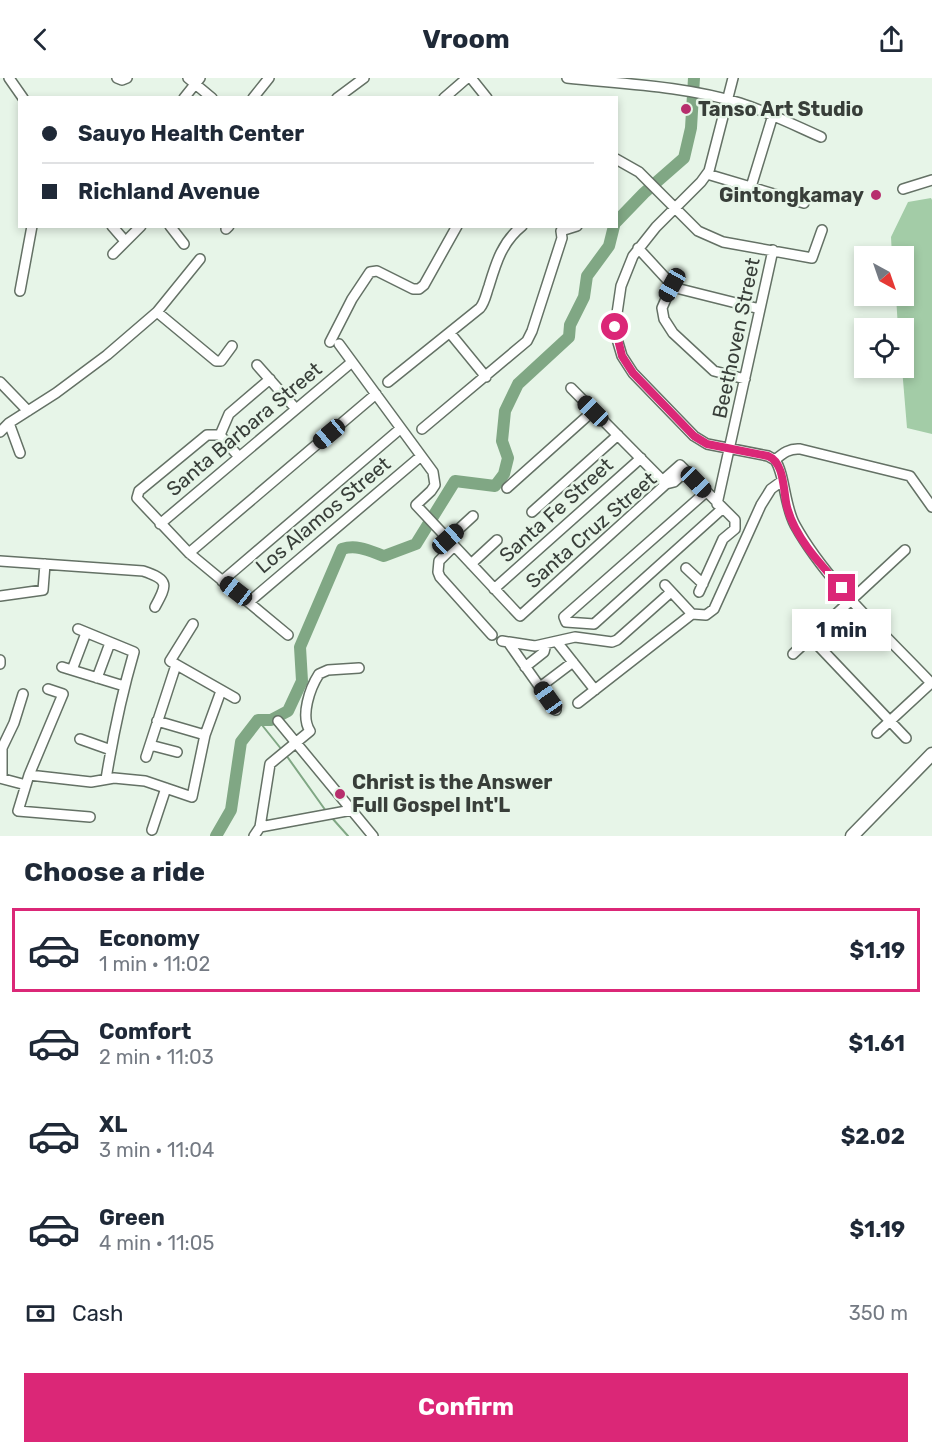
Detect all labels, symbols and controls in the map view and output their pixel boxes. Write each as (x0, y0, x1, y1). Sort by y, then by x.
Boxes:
icon: back (24, 23, 57, 56)
text: Vroom (422, 23, 510, 55)
icon: share (875, 23, 908, 56)
place label: Tanso Art Studio (698, 97, 864, 121)
marker: Tanso Art Studio (679, 102, 693, 116)
text: Sauyo Health Center (78, 120, 304, 147)
text: Richland Avenue (78, 178, 260, 205)
place label: Gintongkamay (719, 183, 864, 207)
marker: Gintongkamay (869, 188, 883, 202)
north arrow (854, 246, 914, 306)
map controls (854, 246, 914, 378)
street label: Beethoven Street (707, 255, 765, 420)
car (655, 265, 689, 305)
route start (601, 313, 628, 340)
button: locate (854, 318, 914, 378)
street label: Santa Barbara Street (161, 357, 327, 501)
car (574, 392, 612, 430)
car (309, 416, 349, 452)
street label: Los Alamos Street (251, 452, 395, 578)
street label: Santa Fe Street (494, 453, 618, 567)
car (677, 463, 715, 501)
street label: Santa Cruz Street (521, 467, 661, 593)
car (429, 520, 467, 558)
car (216, 573, 256, 609)
route end (828, 574, 855, 601)
callout: 1 min (792, 609, 892, 651)
text: 1 min (816, 618, 867, 642)
car (530, 678, 566, 718)
place label: Christ is the Answer Full Gospel Int'L (352, 770, 552, 817)
marker: Christ is the Answer Full Gospel Int'L (333, 787, 347, 801)
text: Choose a ride (24, 856, 205, 888)
icon: car (27, 923, 81, 977)
text: Economy (99, 925, 200, 952)
text: $1.19 (850, 937, 905, 964)
text: 1 min · 11:02 (99, 952, 210, 976)
icon: car (27, 1016, 81, 1070)
text: Comfort (99, 1018, 191, 1045)
text: $1.61 (848, 1030, 905, 1057)
text: 2 min · 11:03 (99, 1045, 214, 1069)
icon: car (27, 1109, 81, 1163)
text: XL (99, 1111, 127, 1138)
text: $2.02 (841, 1123, 905, 1150)
text: 3 min · 11:04 (99, 1138, 214, 1162)
icon: car (27, 1202, 81, 1256)
text: Green (99, 1204, 165, 1231)
text: $1.19 (850, 1216, 905, 1243)
text: 4 min · 11:05 (99, 1231, 214, 1255)
icon: cash (24, 1297, 57, 1330)
text: Cash (72, 1300, 123, 1327)
text: 350 m (849, 1301, 908, 1325)
button: Confirm (24, 1373, 908, 1442)

